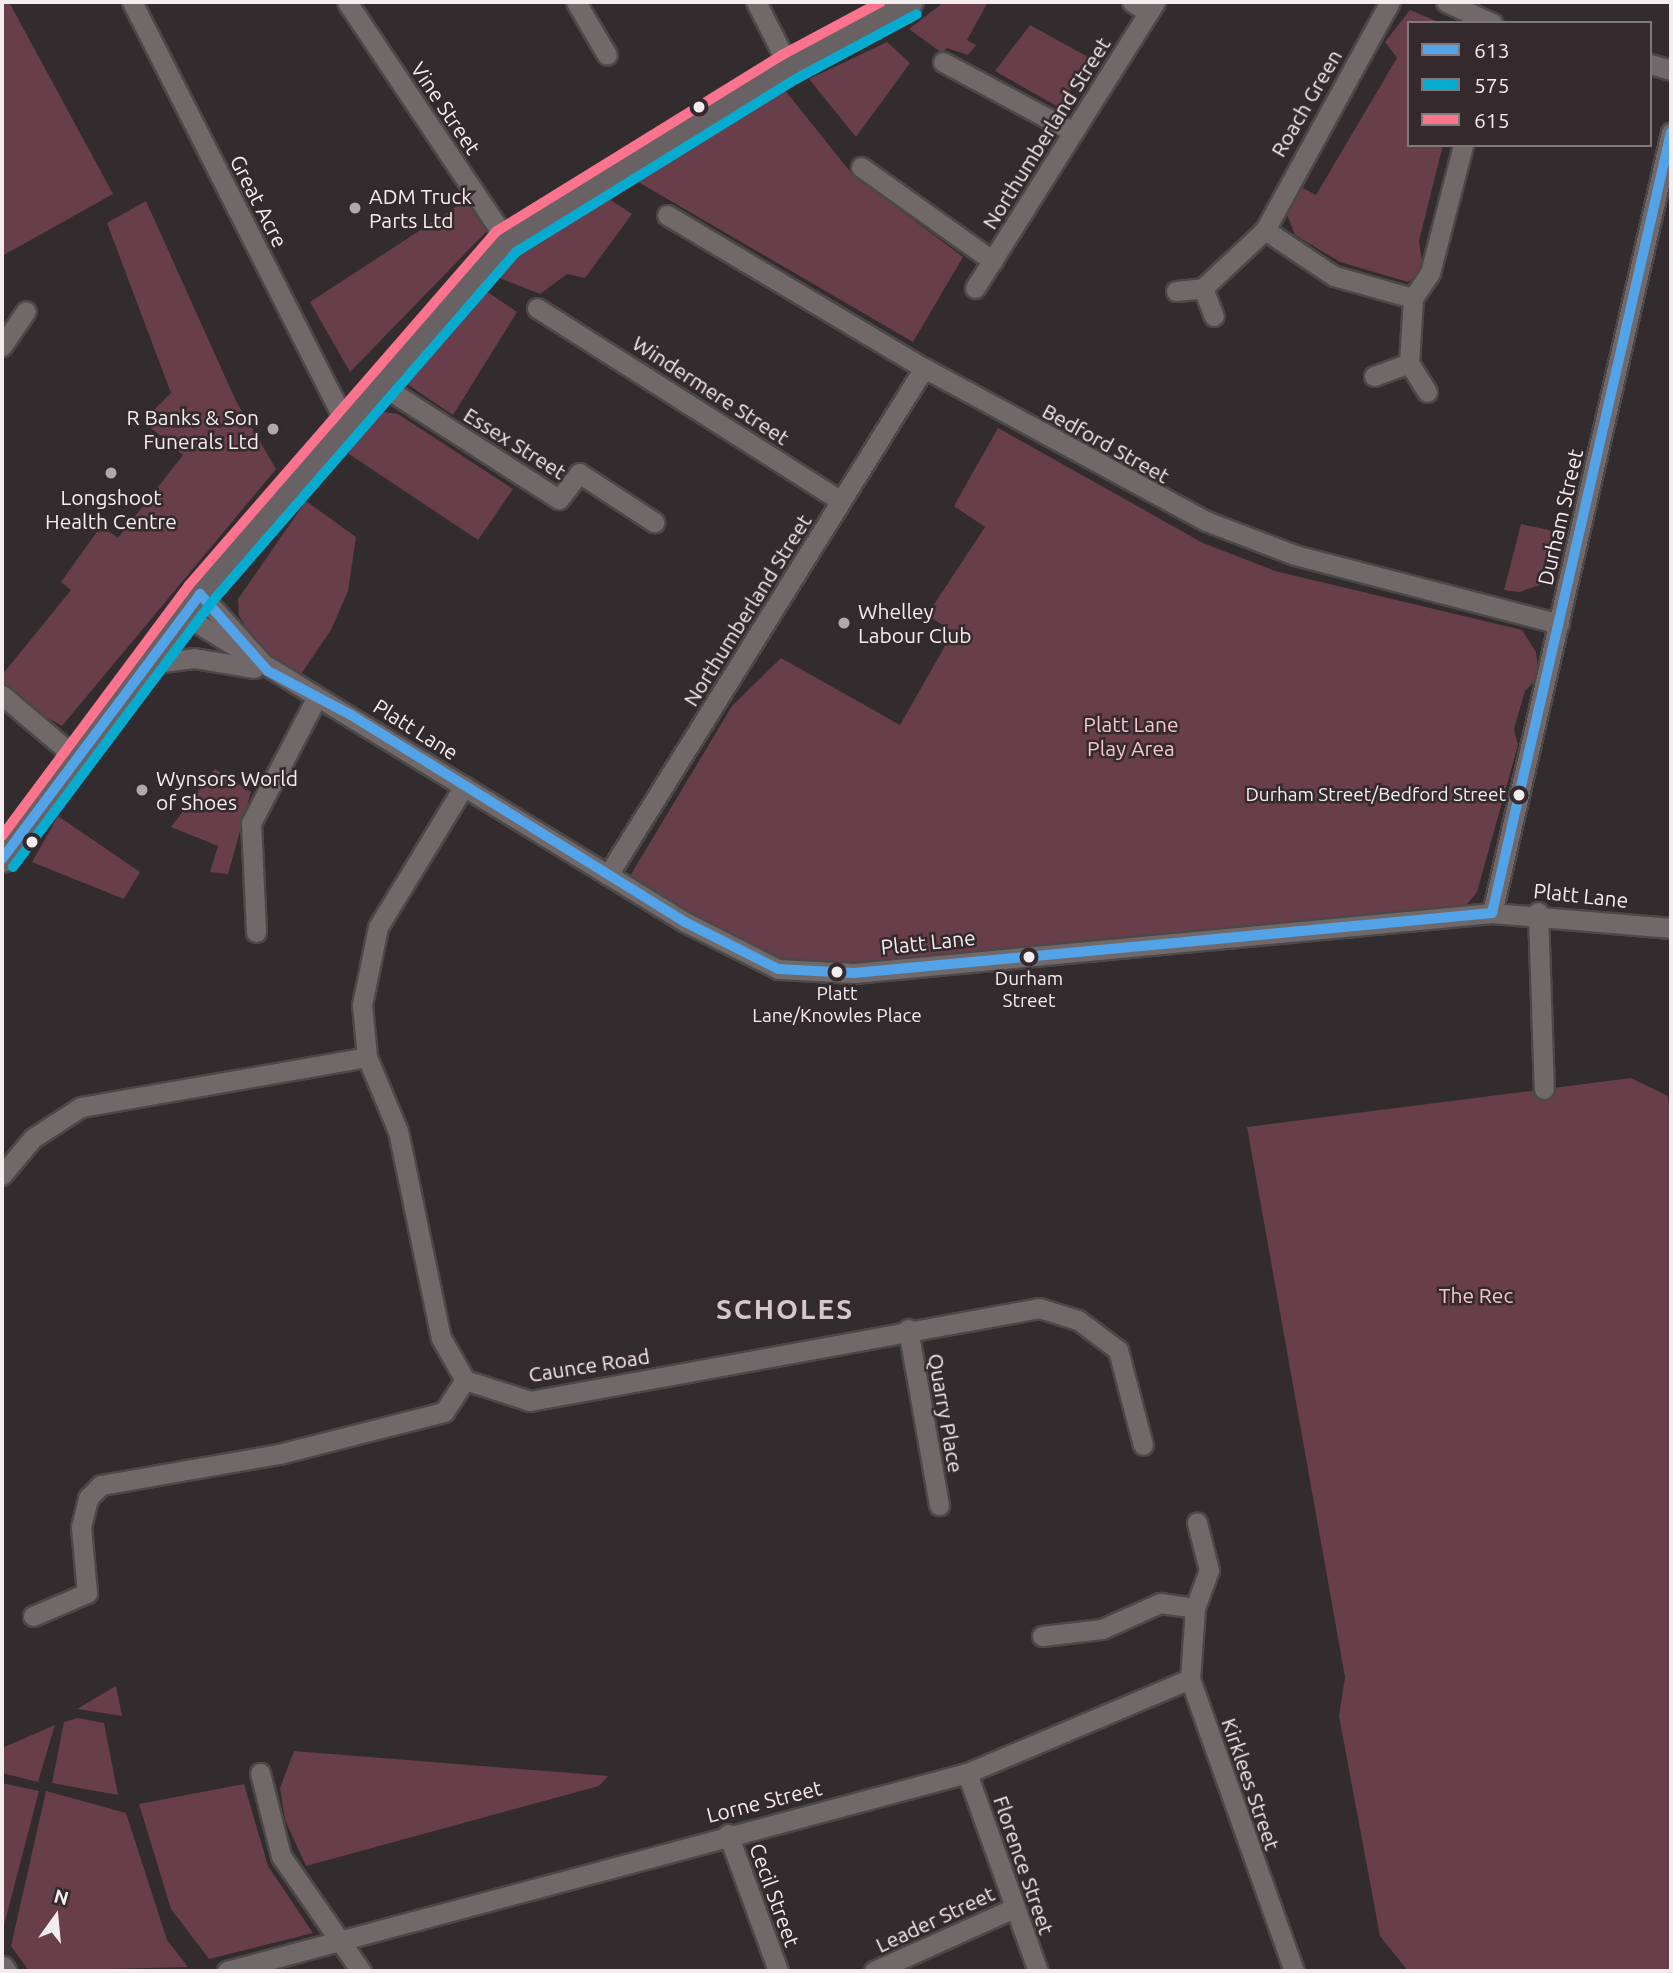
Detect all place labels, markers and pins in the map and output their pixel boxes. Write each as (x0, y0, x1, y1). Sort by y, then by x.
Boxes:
unlabelled marker (692, 100, 706, 114)
place label: ADM Truck Parts Ltd (369, 183, 472, 233)
marker: ADM Truck Parts Ltd (347, 200, 363, 216)
place label: R Banks & Son Funerals Ltd (127, 404, 259, 454)
marker: R Banks & Son Funerals Ltd (265, 421, 281, 437)
marker: Longshoot Health Centre (103, 465, 119, 481)
place label: Longshoot Health Centre (45, 484, 177, 534)
place label: Whelley Labour Club (858, 598, 971, 648)
marker: Whelley Labour Club (836, 615, 852, 631)
place label: Wynsors World of Shoes (156, 765, 298, 815)
marker: Wynsors World of Shoes (134, 782, 150, 798)
place label: Durham Street/Bedford Street (1245, 784, 1506, 806)
marker: Durham Street/Bedford Street (1512, 788, 1526, 802)
unlabelled marker (25, 835, 39, 849)
marker: Durham Street (1022, 950, 1036, 964)
marker: Platt Lane/Knowles Place (830, 965, 844, 979)
place label: Durham Street (995, 968, 1063, 1012)
place label: Platt Lane/Knowles Place (752, 983, 922, 1027)

